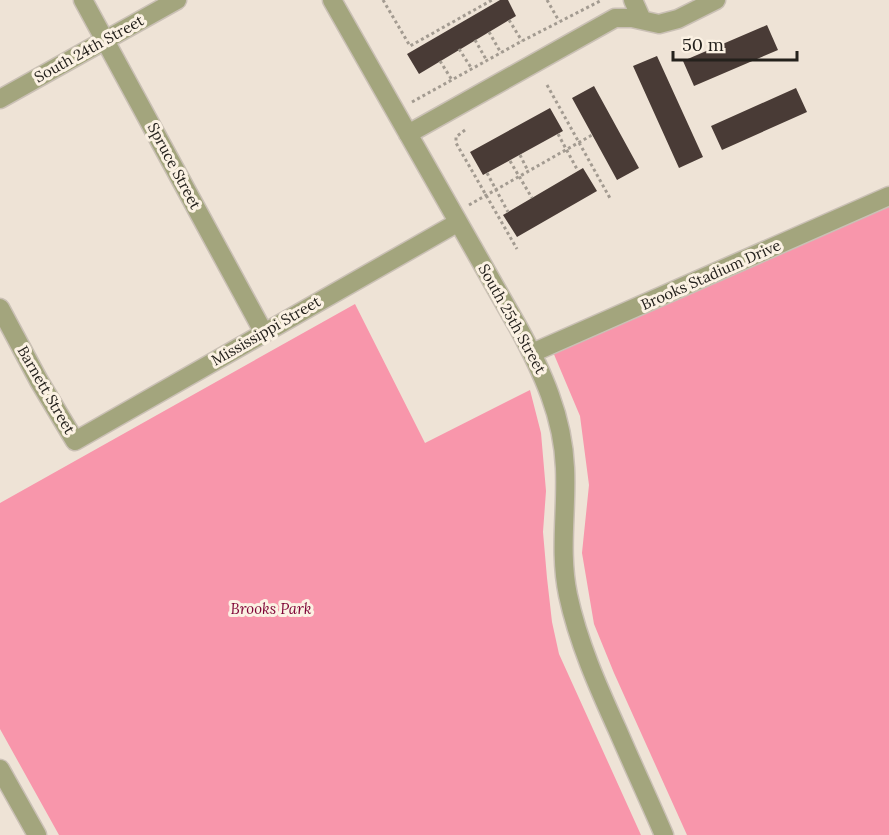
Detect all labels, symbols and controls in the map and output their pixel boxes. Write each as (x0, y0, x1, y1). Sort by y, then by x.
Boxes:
street label: South 24th Street (31, 11, 147, 86)
scale bar (673, 24, 798, 62)
text: 50 m (682, 33, 724, 56)
street label: Spruce Street (144, 119, 205, 212)
street label: Brooks Stadium Drive (638, 235, 784, 314)
street label: South 25th Street (474, 261, 551, 377)
street label: Mississippi Street (208, 292, 324, 369)
street label: Barnett Street (13, 342, 79, 437)
park label: Brooks Park (230, 599, 312, 618)

